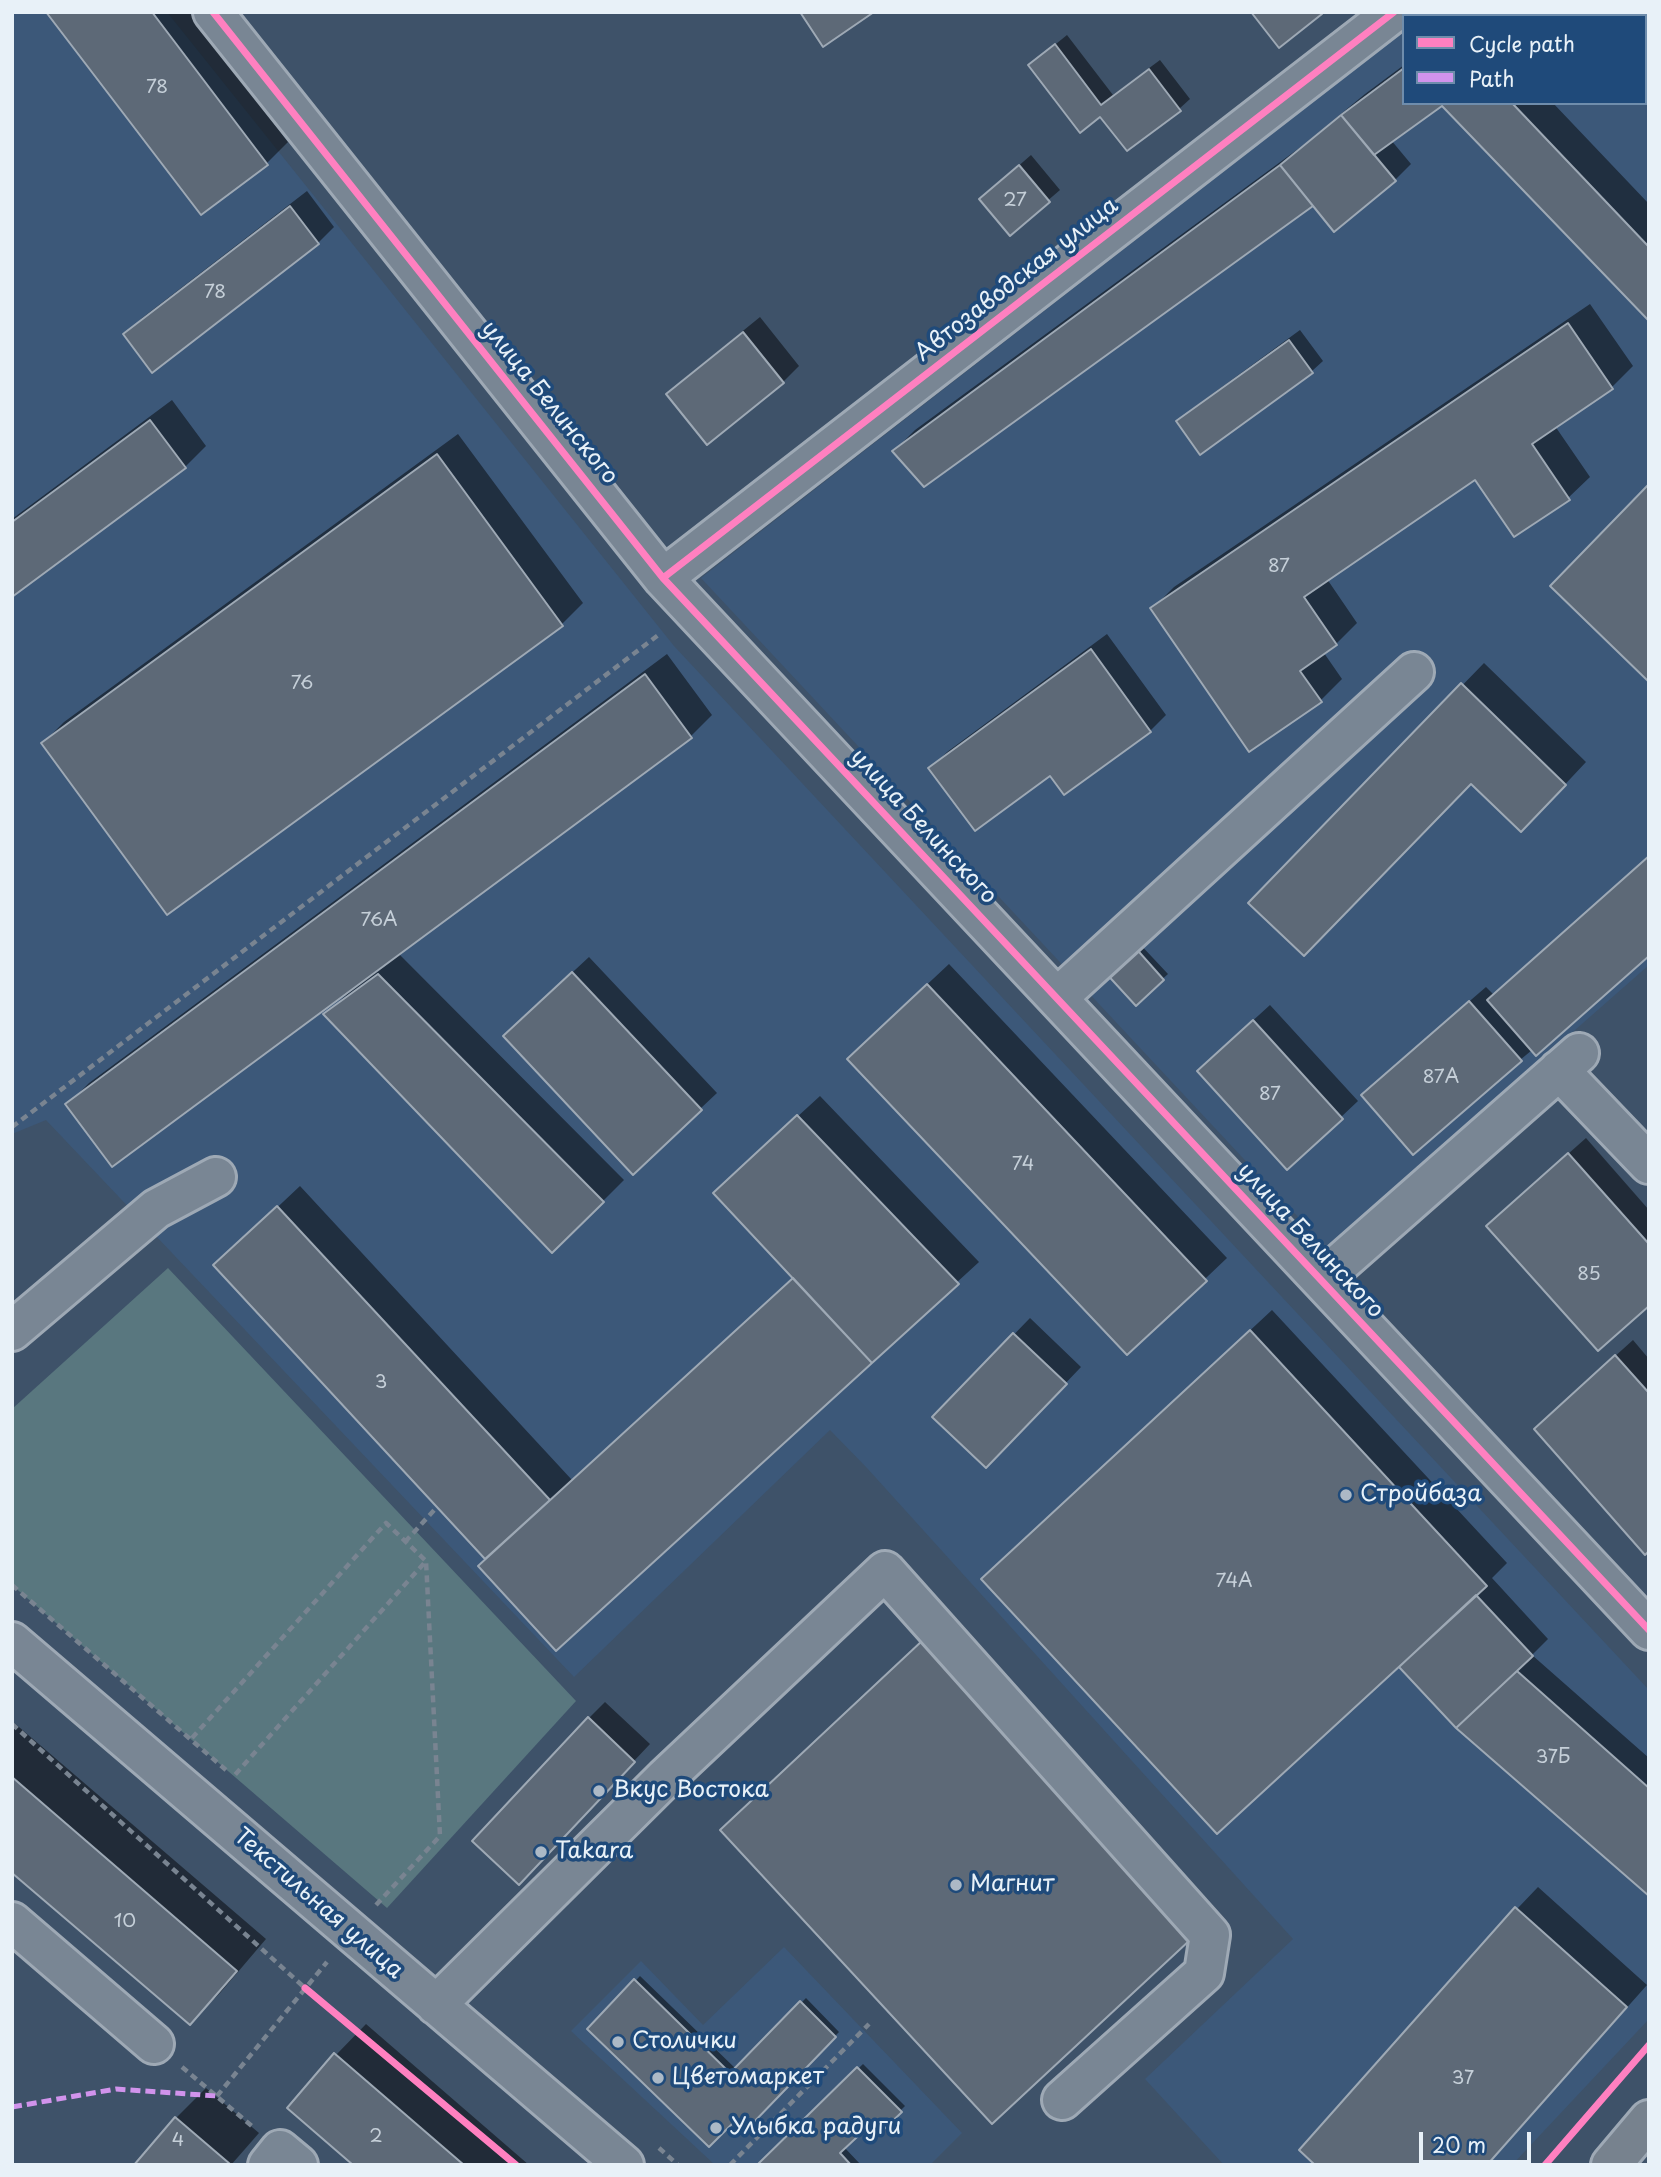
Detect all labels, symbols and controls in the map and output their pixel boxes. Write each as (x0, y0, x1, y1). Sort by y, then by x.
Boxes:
legend (1402, 14, 1647, 105)
text: Cycle path (1469, 27, 1575, 59)
text: Path (1469, 62, 1514, 94)
house number: 78 (146, 77, 168, 99)
house number: 27 (1003, 190, 1027, 212)
street label: Автозаводская улица (910, 192, 1124, 368)
house number: 78 (204, 282, 226, 304)
street label: улица Белинского (475, 316, 623, 490)
house number: 87 (1268, 556, 1290, 578)
house number: 76 (291, 673, 313, 695)
street label: улица Белинского (844, 744, 1002, 910)
house number: 76А (360, 910, 398, 932)
house number: 87А (1423, 1067, 1459, 1089)
house number: 87 (1259, 1084, 1281, 1106)
house number: 74 (1012, 1154, 1034, 1176)
street label: улица Белинского (1231, 1158, 1389, 1324)
house number: 85 (1577, 1264, 1601, 1286)
house number: 3 (375, 1372, 387, 1394)
place label: Стройбаза (1360, 1481, 1482, 1509)
marker: Стройбаза (1338, 1487, 1354, 1503)
house number: 74А (1215, 1571, 1253, 1593)
house number: 37Б (1536, 1747, 1570, 1769)
place label: Вкус Востока (613, 1777, 769, 1805)
marker: Вкус Востока (591, 1783, 607, 1799)
street label: Текстильная улица (228, 1823, 408, 1985)
place label: Takara (555, 1838, 633, 1866)
marker: Takara (533, 1844, 549, 1860)
place label: Магнит (970, 1871, 1054, 1899)
marker: Магнит (948, 1877, 964, 1893)
house number: 10 (114, 1911, 136, 1933)
place label: Столички (632, 2028, 737, 2056)
marker: Столички (610, 2034, 626, 2050)
place label: Цветомаркет (672, 2064, 824, 2092)
house number: 37 (1452, 2068, 1474, 2090)
marker: Цветомаркет (650, 2070, 666, 2086)
place label: Улыбка радуги (730, 2114, 901, 2142)
scale bar (1423, 2118, 1535, 2162)
marker: Улыбка радуги (708, 2120, 724, 2136)
house number: 2 (369, 2126, 383, 2148)
text: 20 m (1432, 2128, 1486, 2160)
house number: 4 (172, 2130, 184, 2152)

